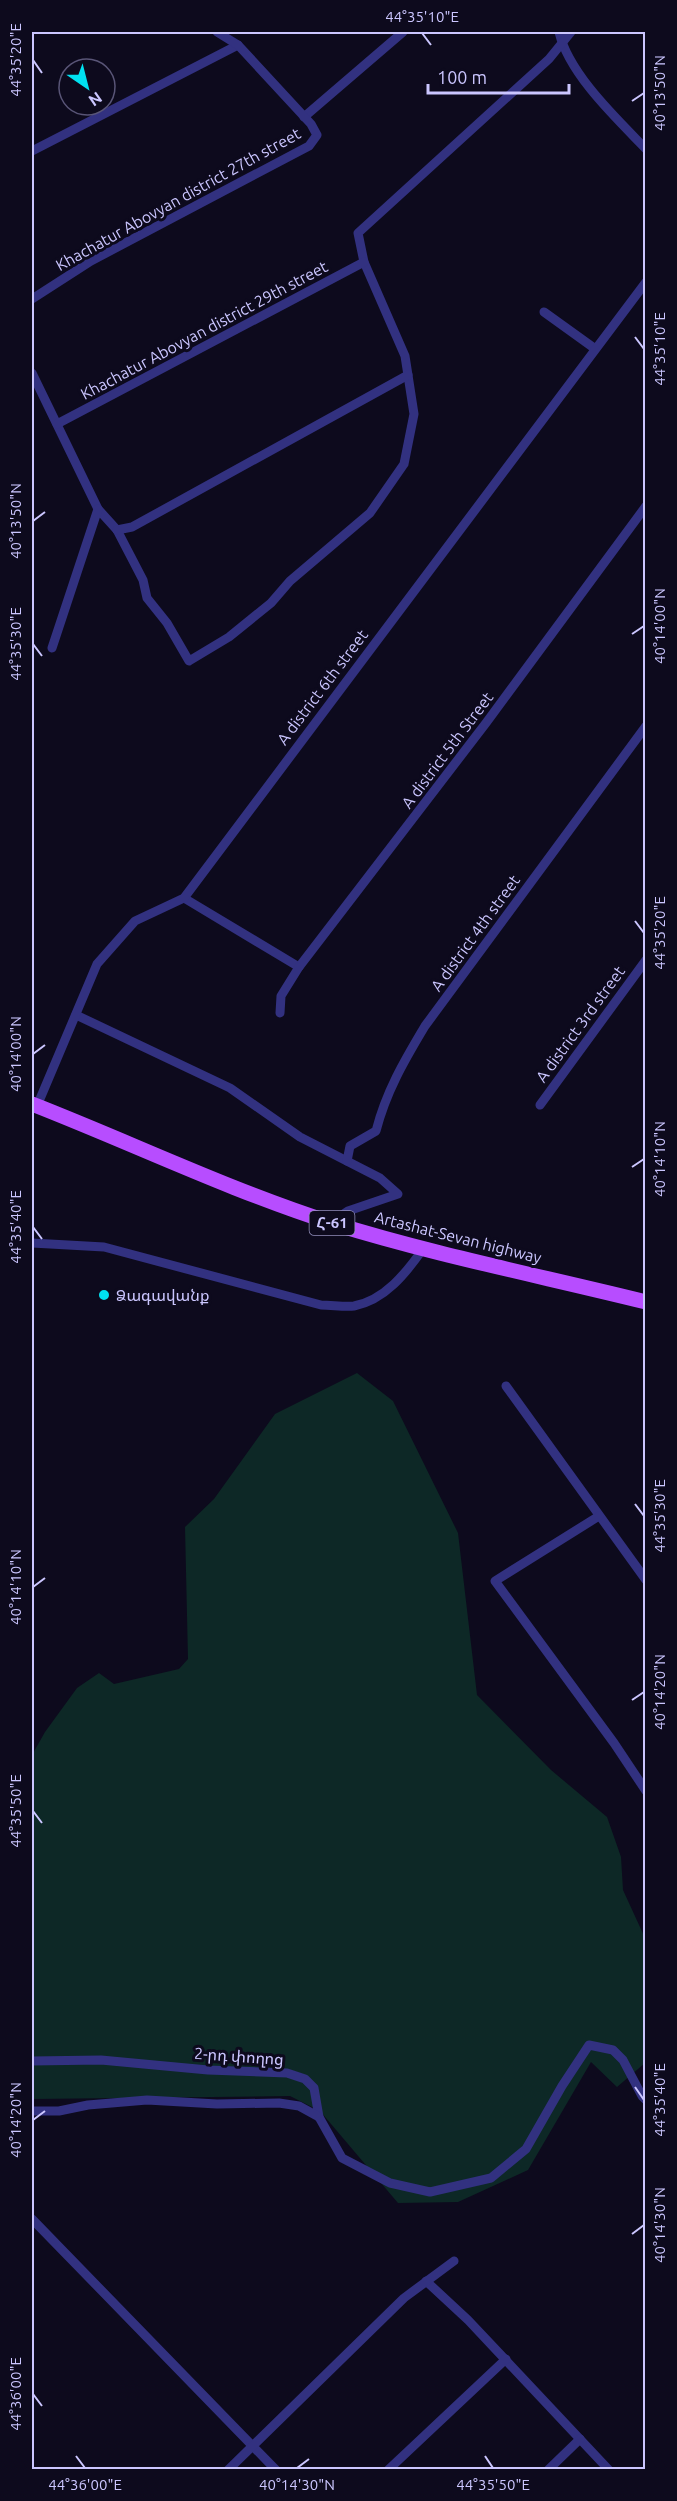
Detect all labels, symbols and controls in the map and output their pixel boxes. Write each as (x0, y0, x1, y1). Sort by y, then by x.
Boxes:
text: 44°35'10"E (385, 8, 459, 25)
text: 44°35'20"E (7, 23, 24, 97)
text: 40°13'50"N (651, 55, 668, 131)
north arrow (57, 57, 117, 117)
scale bar (428, 57, 569, 95)
text: 100 m (437, 67, 487, 87)
text: N (86, 88, 106, 110)
street label: Khachatur Abovyan district 27th street (52, 124, 304, 274)
street label: Khachatur Abovyan district 29th street (77, 257, 331, 403)
text: 44°35'10"E (651, 312, 668, 386)
text: 40°13'50"N (7, 483, 24, 559)
text: 40°14'00"N (651, 588, 668, 664)
text: 44°35'30"E (7, 607, 24, 681)
street label: A district 6th street (273, 625, 372, 748)
street label: A district 5th Street (397, 688, 497, 812)
street label: A district 4th street (427, 871, 524, 995)
text: 44°35'20"E (651, 896, 668, 970)
street label: A district 3rd street (532, 962, 629, 1086)
text: 40°14'00"N (7, 1016, 24, 1092)
text: 40°14'10"N (651, 1121, 668, 1197)
text: 44°35'40"E (7, 1190, 24, 1264)
street label: Artashat-Sevan highway (373, 1208, 544, 1267)
road number: Հ-61 (310, 1211, 354, 1235)
place label: Ձագավանք (116, 1286, 209, 1305)
marker: Ձագավանք (97, 1288, 111, 1302)
text: 44°35'30"E (651, 1479, 668, 1553)
text: 40°14'10"N (7, 1549, 24, 1625)
text: 40°14'20"N (651, 1654, 668, 1730)
text: 44°35'50"E (7, 1774, 24, 1848)
street label: 2-րդ փողոց (193, 2044, 284, 2069)
text: 44°35'40"E (651, 2063, 668, 2137)
text: 40°14'20"N (7, 2082, 24, 2158)
text: 40°14'30"N (651, 2187, 668, 2263)
text: 44°36'00"E (7, 2357, 24, 2431)
text: 44°36'00"E (48, 2476, 122, 2493)
text: 40°14'30"N (259, 2476, 335, 2493)
text: 44°35'50"E (456, 2476, 530, 2493)

